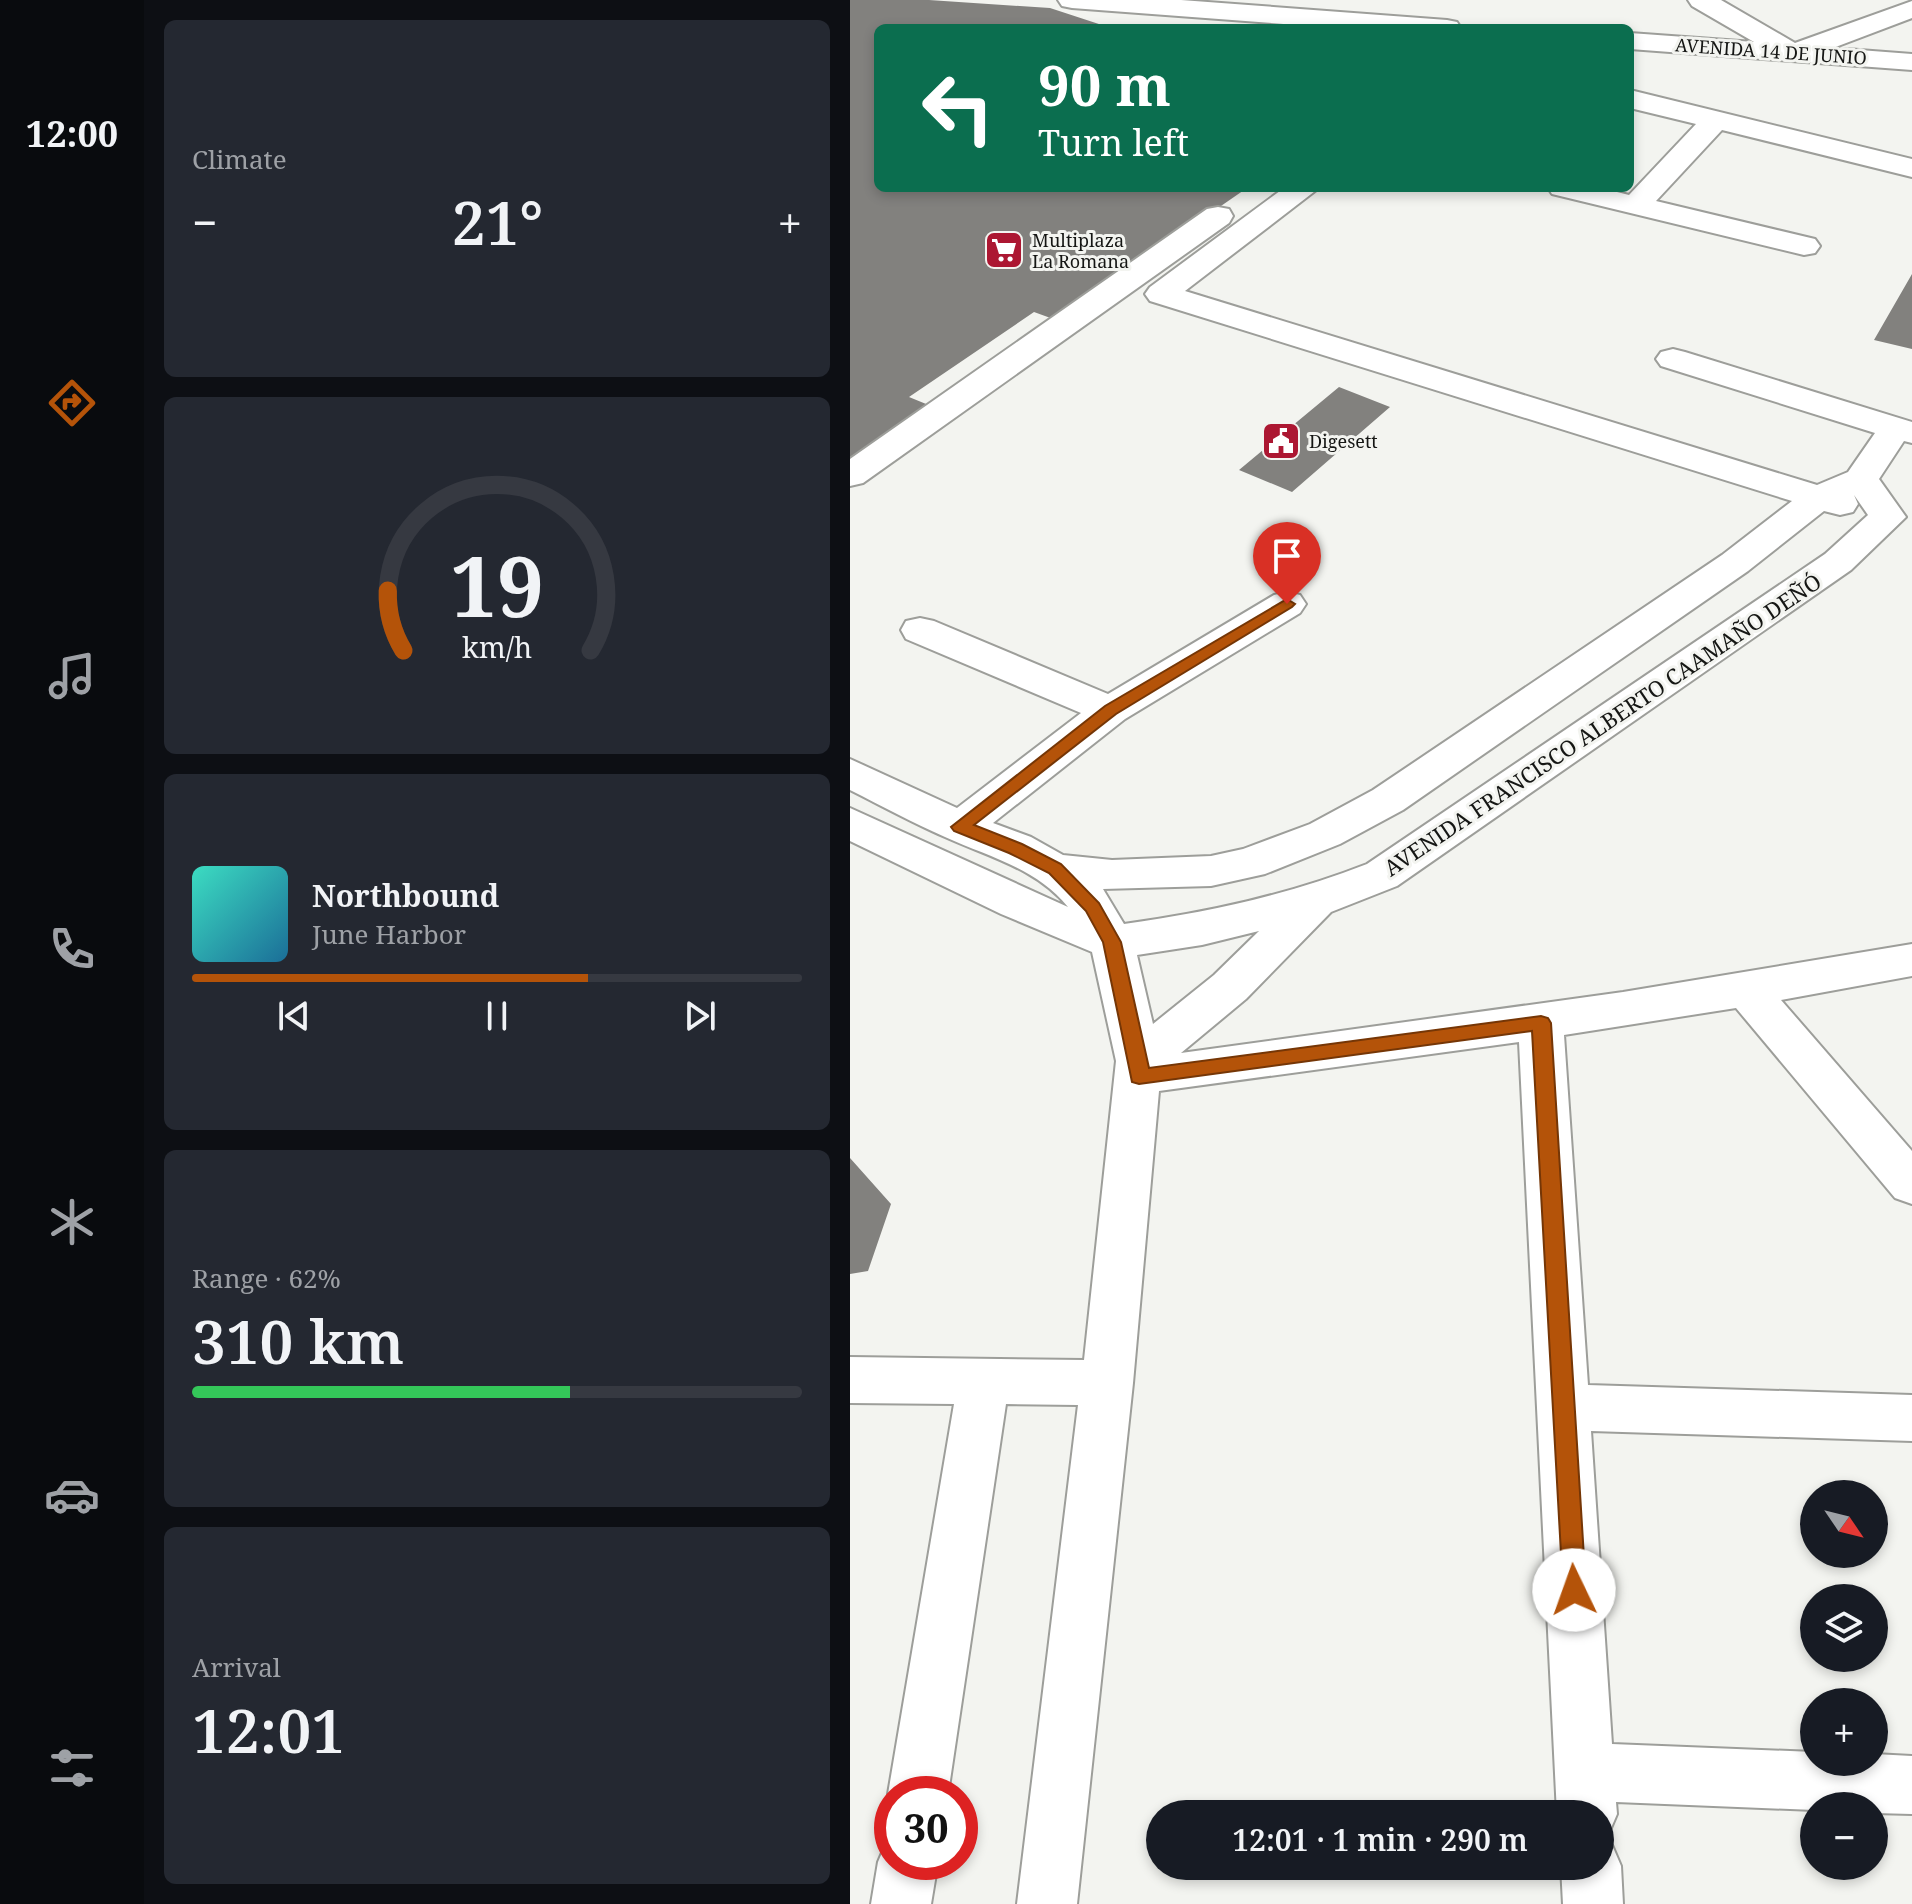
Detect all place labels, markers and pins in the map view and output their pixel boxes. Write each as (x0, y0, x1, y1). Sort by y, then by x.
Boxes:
place label: Multiplaza La Romana (1032, 228, 1129, 273)
supermarket icon: Multiplaza La Romana (983, 229, 1025, 271)
public building icon: Digesett (1260, 420, 1302, 462)
place label: Digesett (1309, 429, 1378, 453)
pin (1253, 522, 1321, 604)

